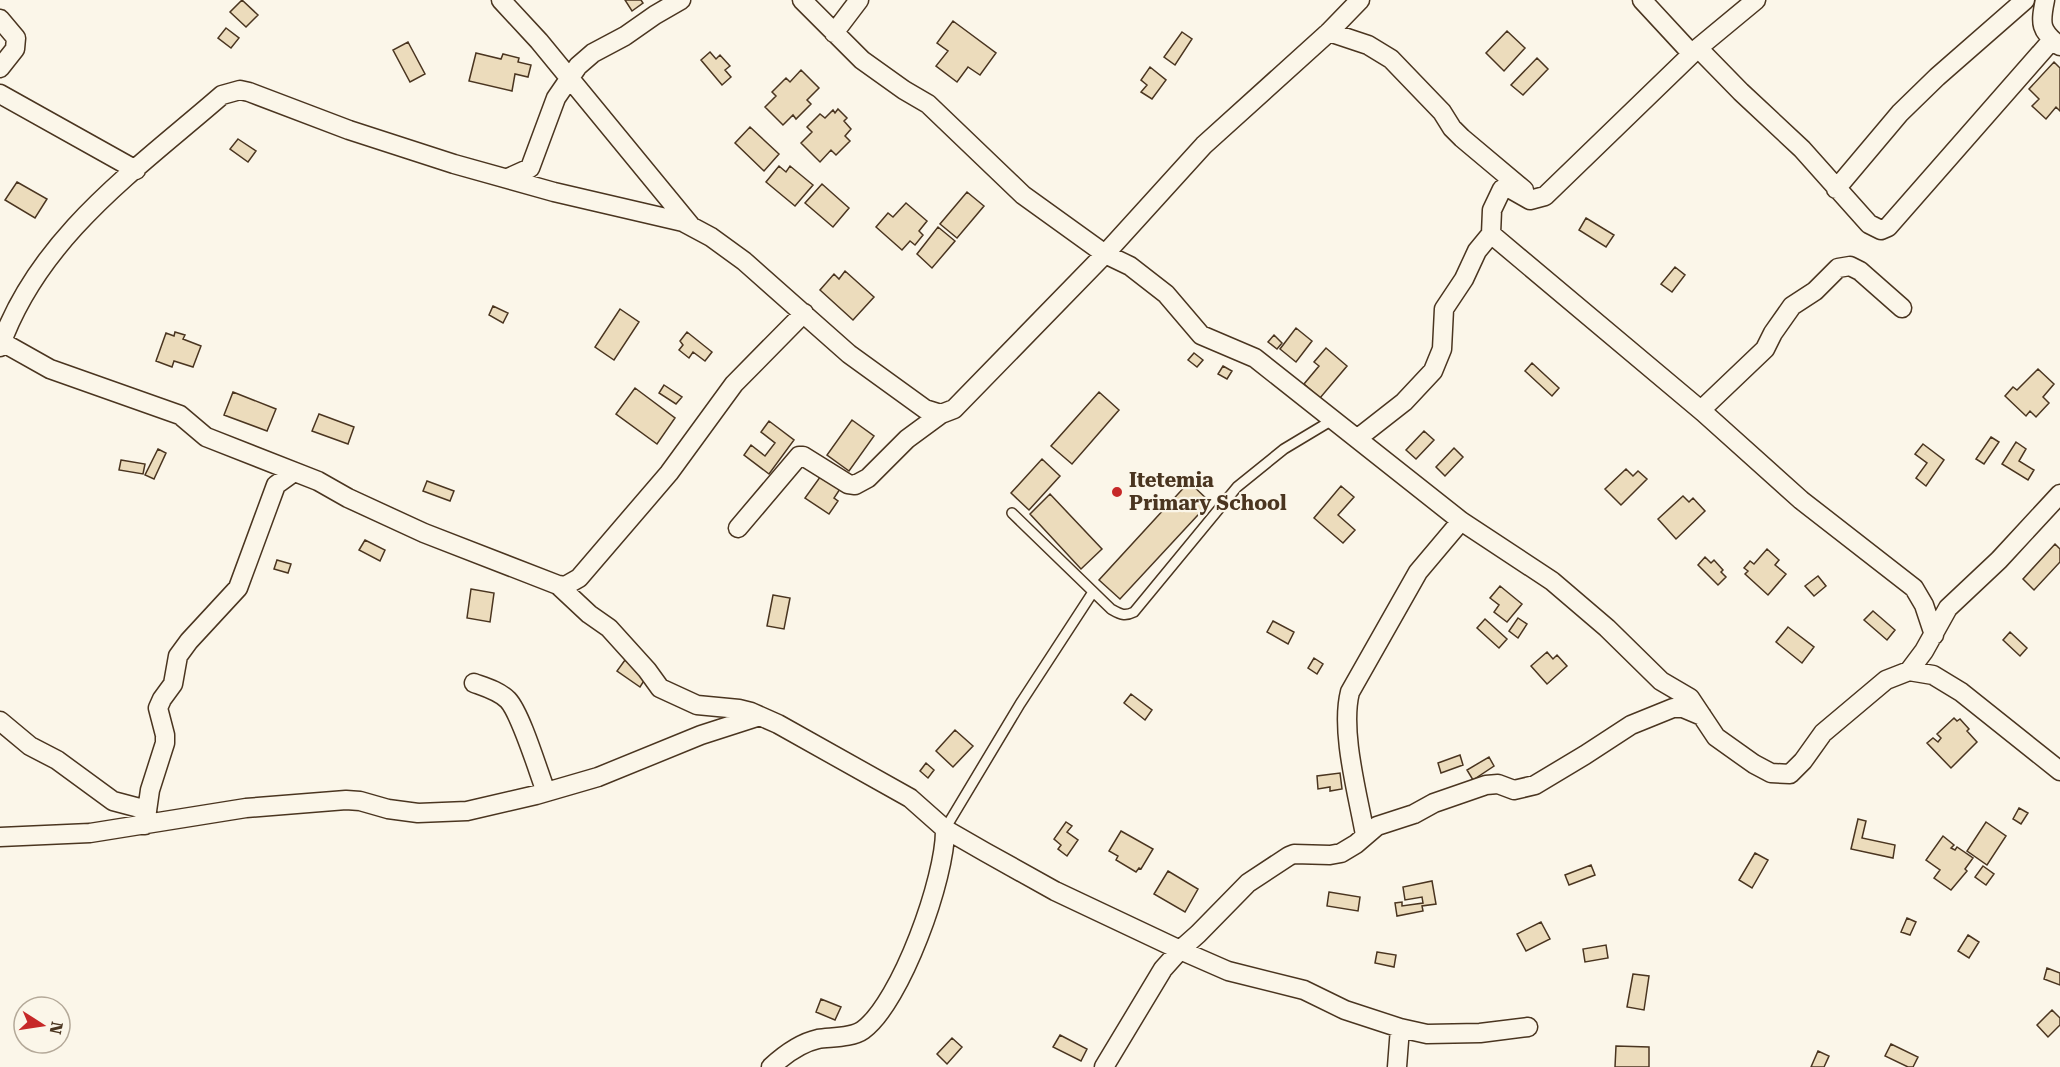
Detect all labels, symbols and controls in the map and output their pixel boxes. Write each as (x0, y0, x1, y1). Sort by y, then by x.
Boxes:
place label: Itetemia Primary School (1129, 468, 1287, 515)
marker: Itetemia Primary School (1110, 485, 1124, 499)
north arrow (12, 995, 72, 1055)
text: N (46, 1020, 67, 1036)

